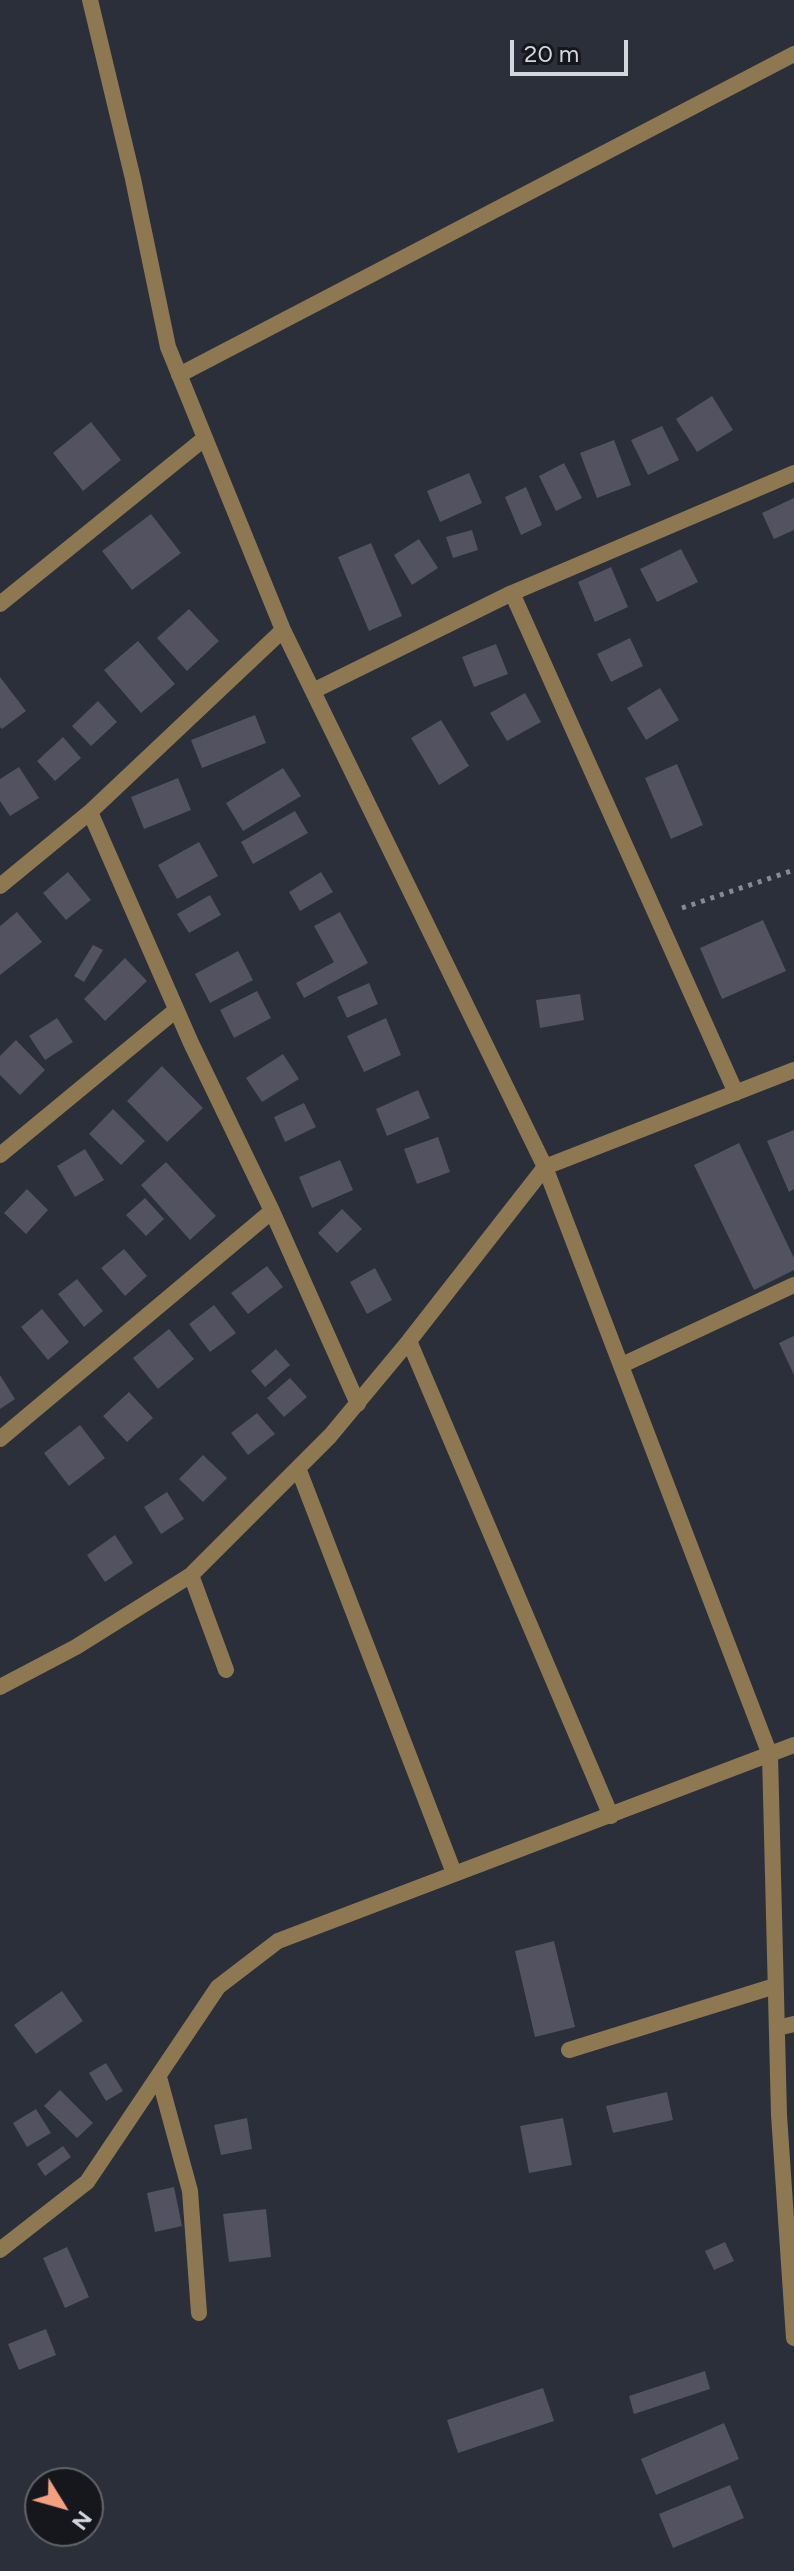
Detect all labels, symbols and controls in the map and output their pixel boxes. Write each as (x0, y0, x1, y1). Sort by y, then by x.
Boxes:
scale bar (514, 24, 632, 74)
text: 20 m (524, 39, 579, 68)
north arrow (24, 2467, 104, 2547)
text: N (66, 2506, 98, 2535)

